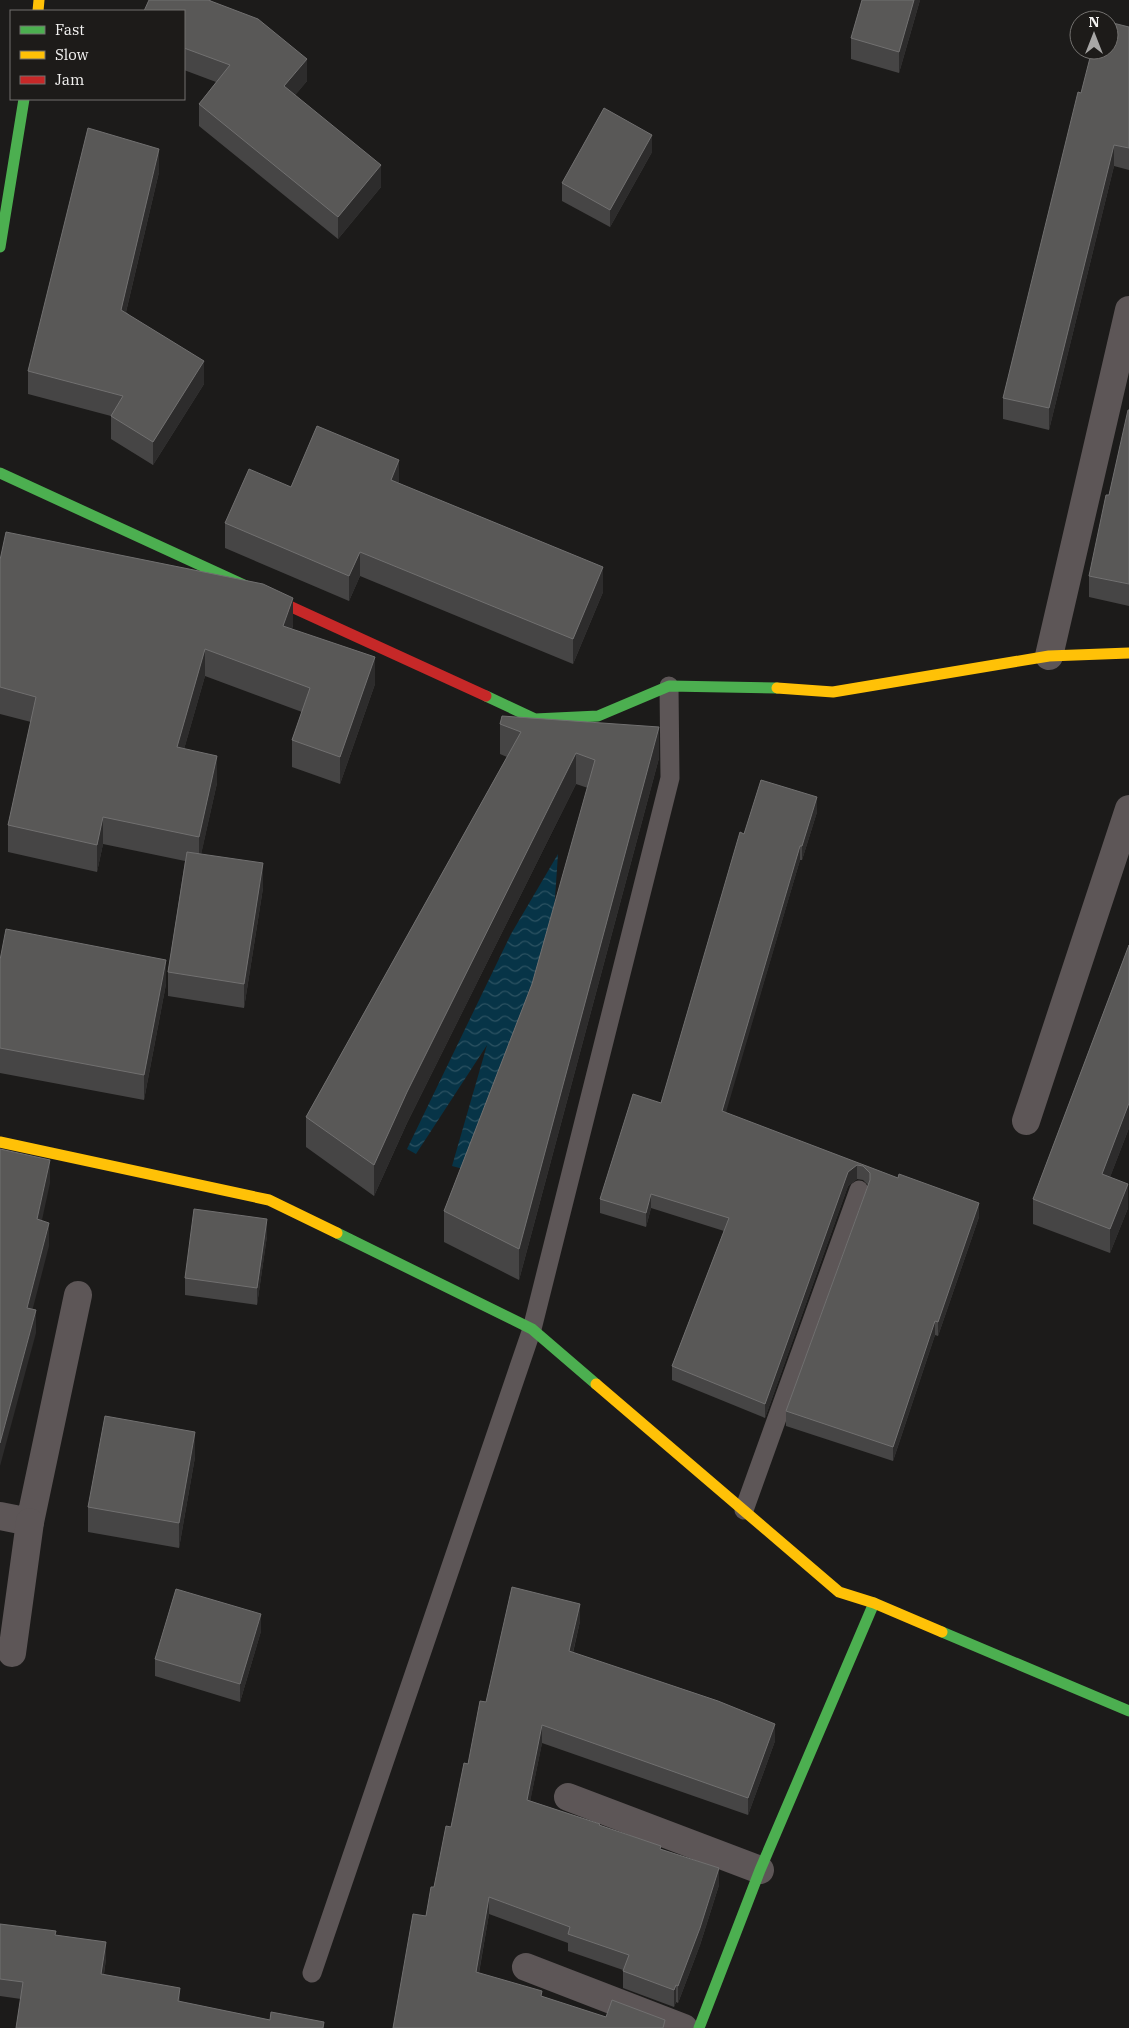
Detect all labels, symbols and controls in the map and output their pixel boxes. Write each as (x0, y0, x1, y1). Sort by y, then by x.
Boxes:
legend (10, 10, 185, 100)
north arrow (1069, 10, 1119, 60)
text: N (1088, 13, 1100, 31)
text: Fast (55, 20, 85, 39)
text: Slow (55, 45, 89, 64)
text: Jam (55, 70, 84, 89)

